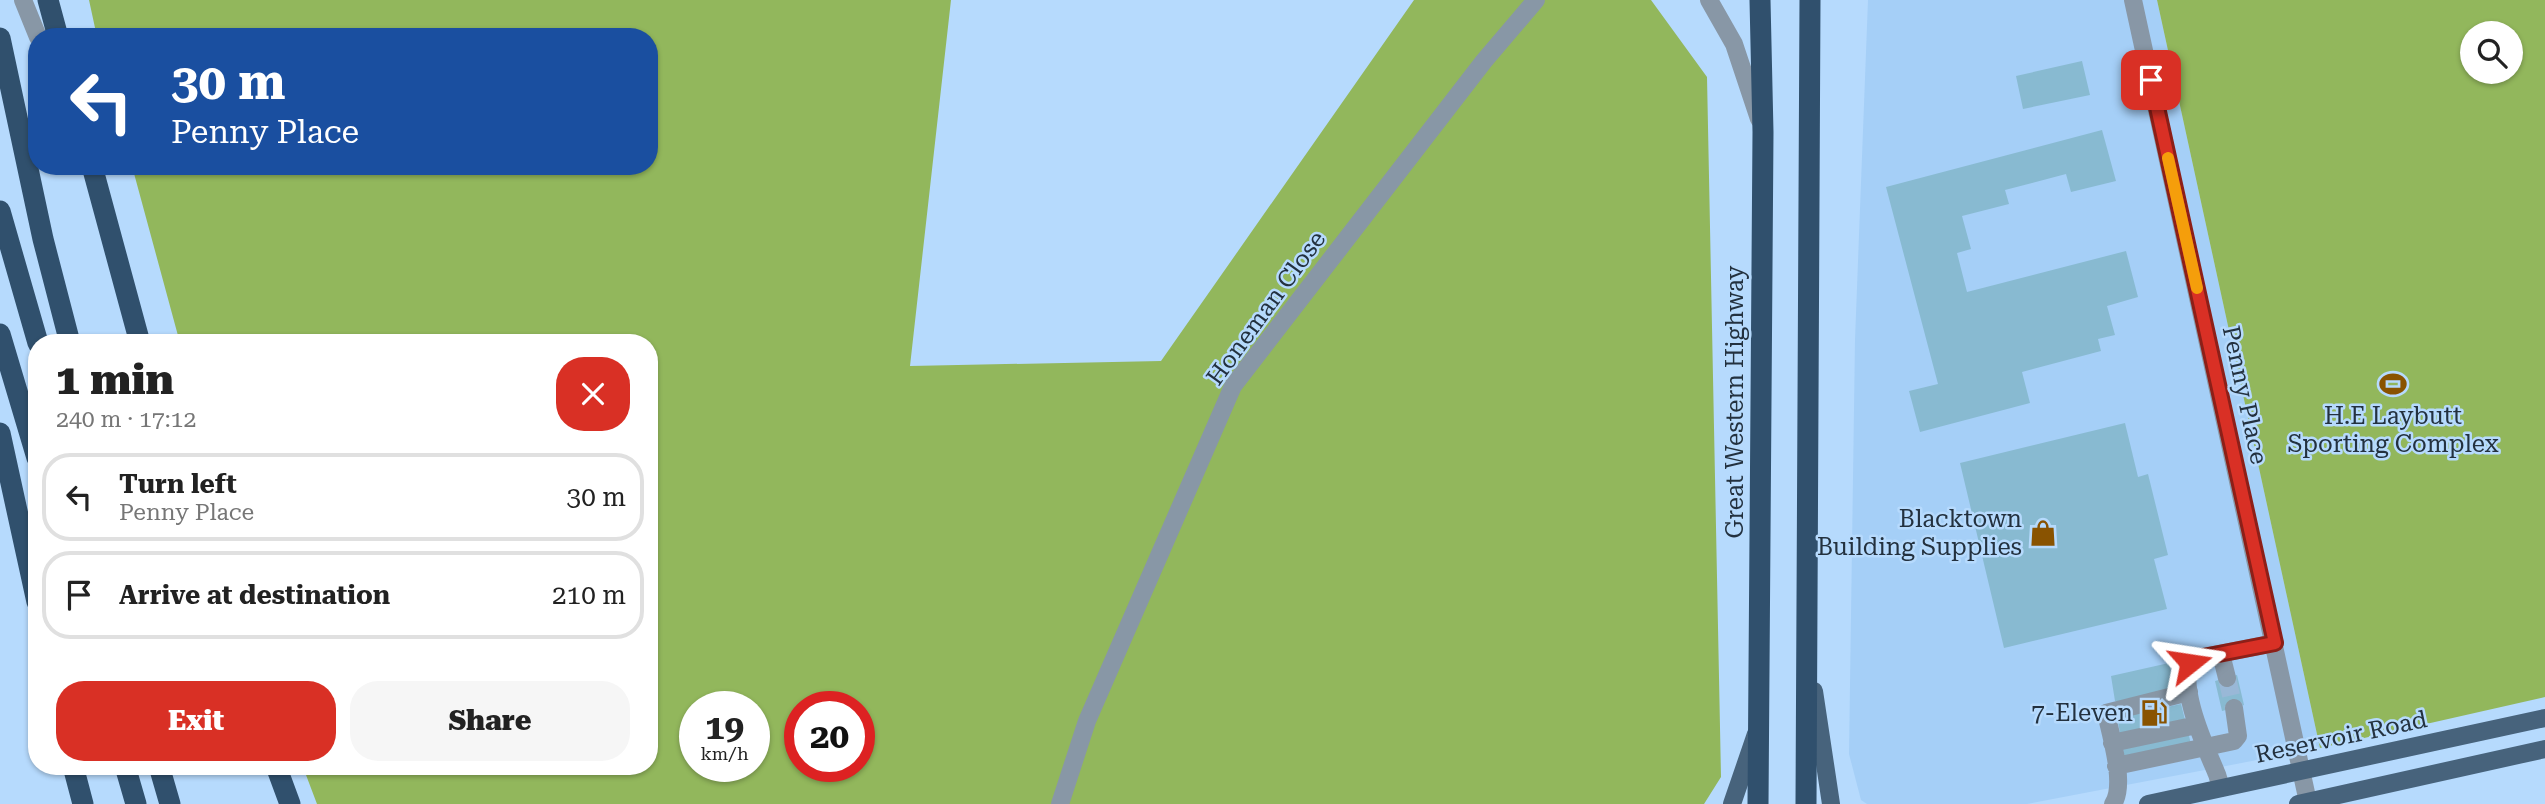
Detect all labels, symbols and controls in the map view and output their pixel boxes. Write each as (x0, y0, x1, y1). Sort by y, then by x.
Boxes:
map controls (2460, 21, 2523, 84)
button: search (2460, 21, 2523, 84)
pin (2121, 50, 2181, 110)
text: 30 m (171, 54, 286, 111)
icon: left (56, 56, 147, 147)
icon: arrive (2132, 61, 2170, 99)
text: Penny Place (171, 113, 359, 151)
street label: Honeman Close (1201, 226, 1331, 390)
street label: Great Western Highway (1721, 265, 1749, 539)
street label: Penny Place (2217, 323, 2273, 467)
text: 1 min (56, 355, 174, 404)
button: close (556, 357, 630, 431)
sports icon: H.E Laybutt Sporting Complex (2378, 369, 2408, 399)
place label: H.E Laybutt Sporting Complex (2287, 402, 2499, 458)
text: 240 m · 17:12 (56, 406, 196, 433)
text: Turn left (119, 469, 237, 499)
icon: left (60, 478, 98, 516)
text: 30 m (567, 482, 626, 512)
text: Penny Place (119, 499, 254, 526)
place label: Blacktown Building Supplies (1817, 505, 2022, 561)
shop icon: Blacktown Building Supplies (2028, 518, 2058, 548)
icon: arrive (60, 576, 98, 614)
text: Arrive at destination (119, 580, 390, 610)
text: 210 m (552, 580, 626, 610)
position arrow (2153, 626, 2227, 700)
button: Exit (56, 681, 336, 761)
button: Share (350, 681, 630, 761)
speed limit sign: 20 (784, 691, 875, 782)
fuel station icon: 7-Eleven (2139, 698, 2169, 728)
place label: 7-Eleven (2031, 699, 2133, 727)
street label: Reservoir Road (2252, 705, 2430, 769)
text: 19 (705, 707, 744, 748)
text: km/h (700, 743, 749, 764)

